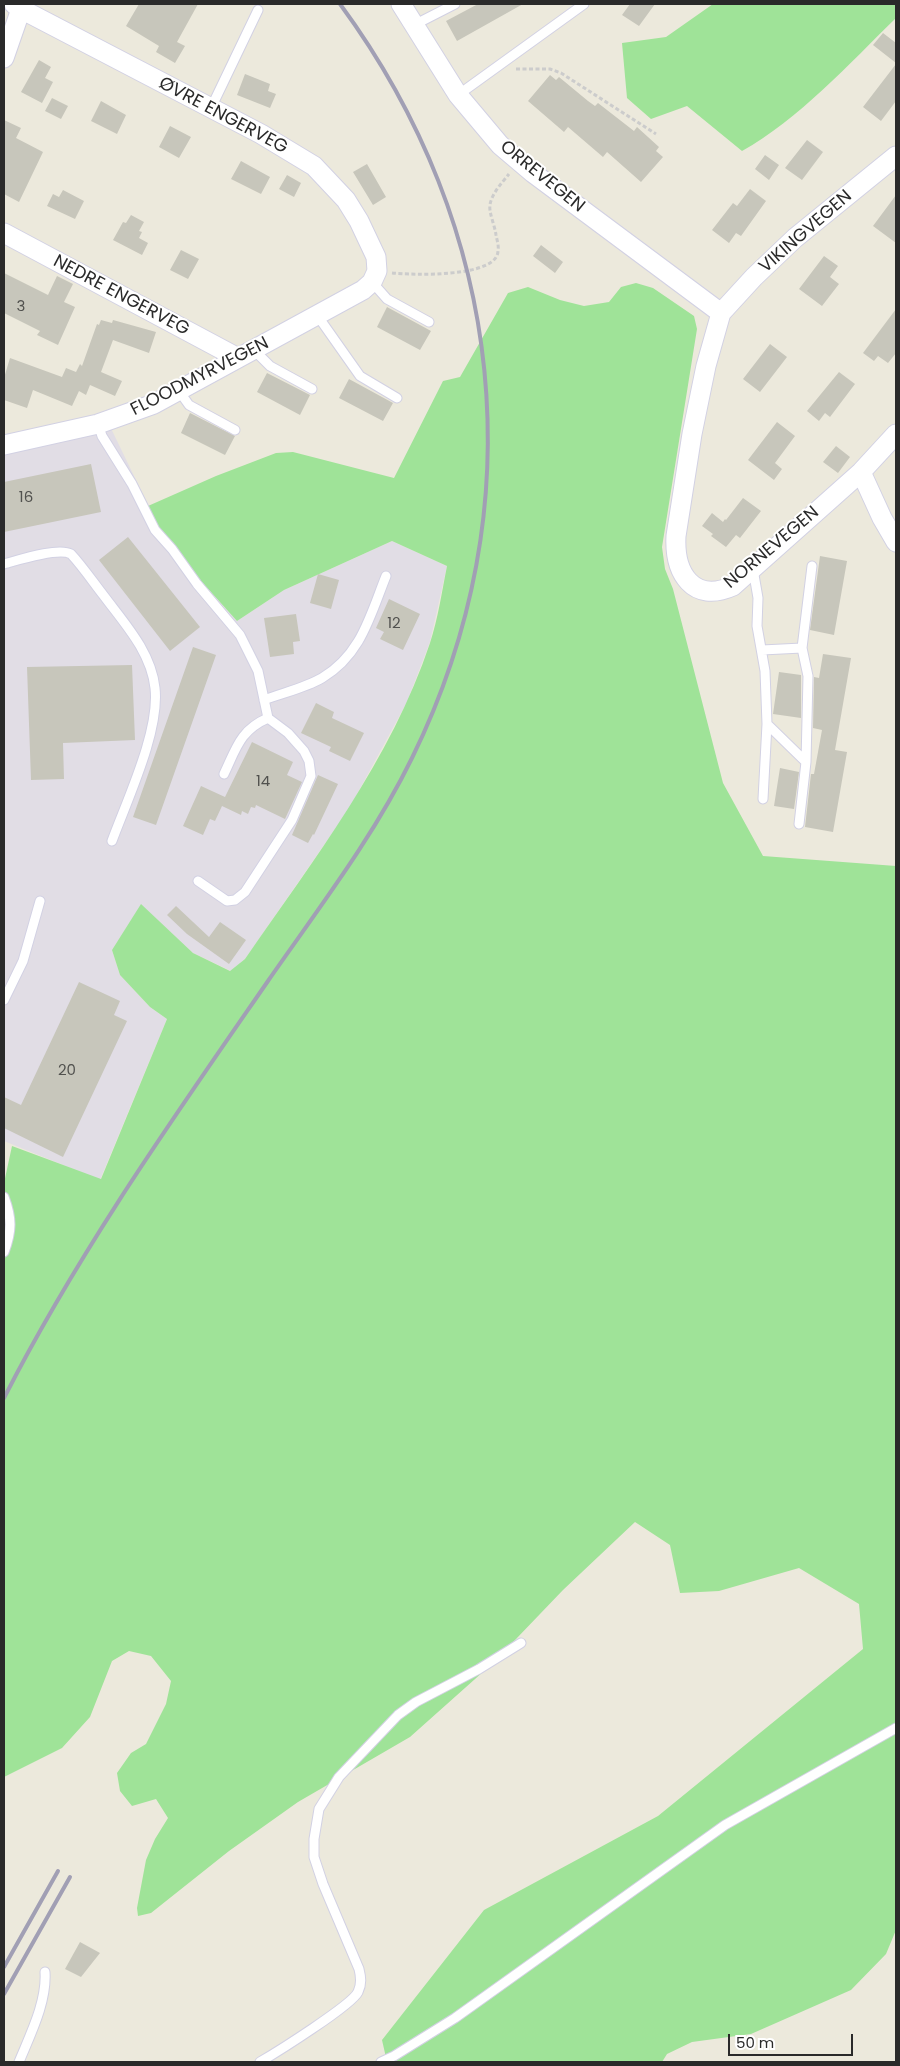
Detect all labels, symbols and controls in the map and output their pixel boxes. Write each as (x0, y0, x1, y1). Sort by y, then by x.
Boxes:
street label: ØVRE ENGERVEG (155, 73, 291, 159)
street label: ORREVEGEN (495, 136, 589, 218)
street label: VIKINGVEGEN (755, 186, 857, 278)
street label: NEDRE ENGERVEG (49, 251, 193, 341)
house number: 3 (17, 298, 25, 316)
street label: FLOODMYRVEGEN (127, 333, 273, 421)
house number: 16 (19, 489, 33, 507)
street label: NORNEVEGEN (720, 502, 824, 594)
house number: 12 (387, 615, 401, 633)
house number: 14 (256, 773, 270, 791)
house number: 20 (58, 1062, 76, 1080)
scale bar (730, 2024, 855, 2056)
text: 50 m (736, 2032, 774, 2053)

